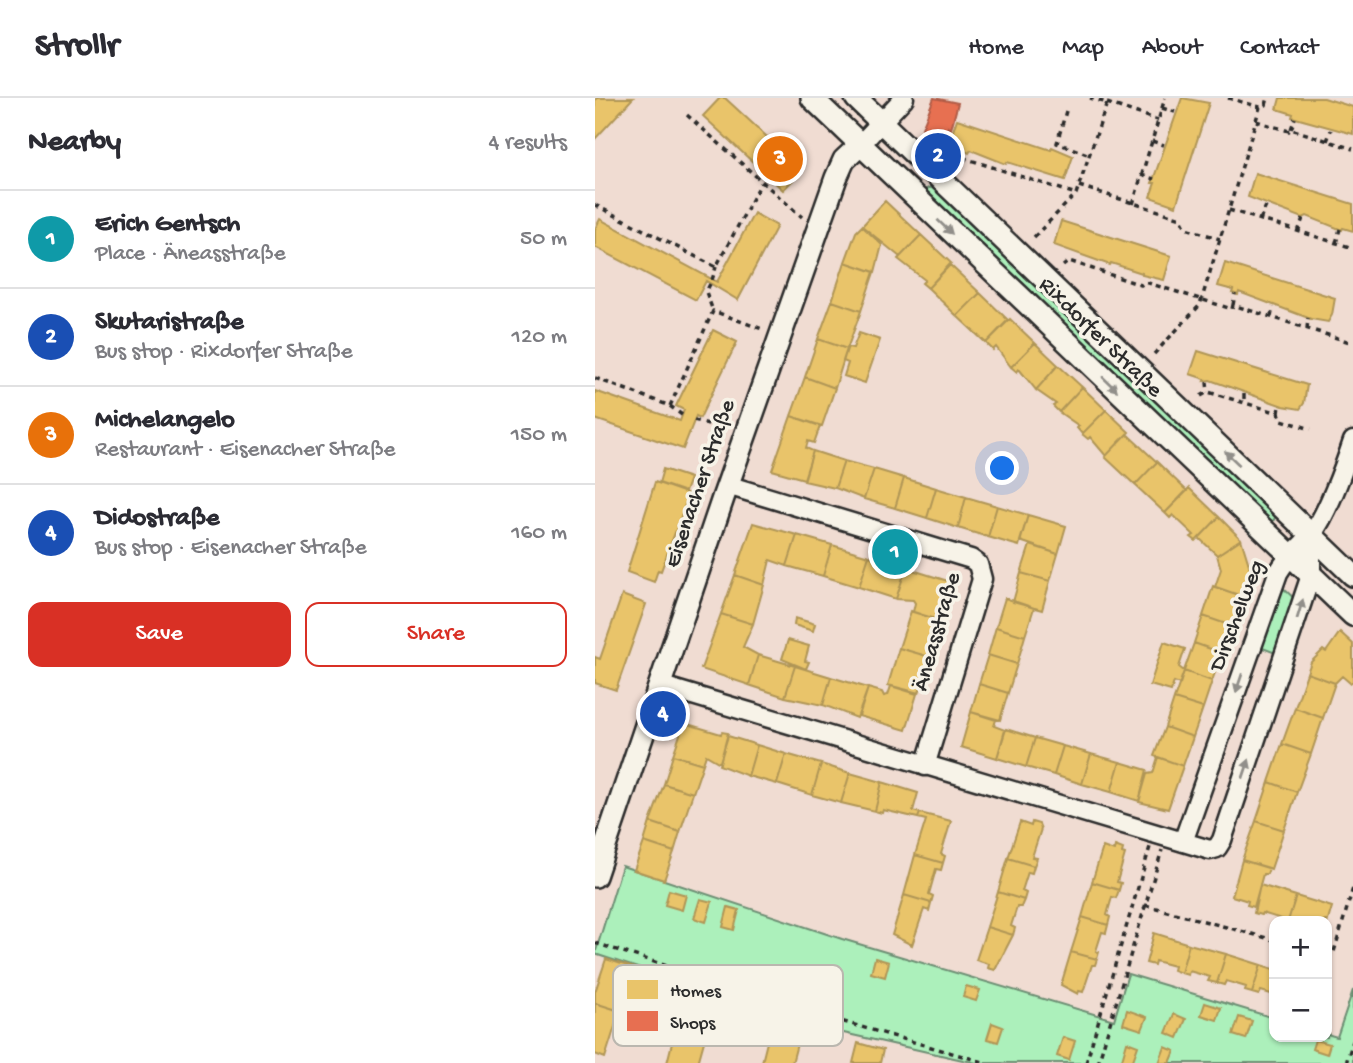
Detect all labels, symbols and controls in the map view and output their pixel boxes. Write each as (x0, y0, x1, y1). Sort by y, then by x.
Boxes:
text: Strollr (35, 29, 119, 67)
text: Home (968, 34, 1024, 63)
text: Map (1062, 34, 1104, 63)
text: About (1142, 34, 1202, 63)
text: Contact (1240, 34, 1318, 63)
text: Nearby (28, 126, 121, 161)
text: 4 results (488, 130, 567, 157)
pin: 2 (915, 130, 961, 182)
pin: 3 (757, 133, 803, 185)
text: Erich Gentsch (95, 210, 240, 241)
one-way arrow (937, 219, 954, 236)
text: 1 (46, 226, 56, 253)
text: 50 m (520, 226, 567, 253)
text: Place · Äneasstraße (95, 241, 286, 268)
street label: Rixdorfer Straße (1032, 272, 1168, 405)
text: Skutaristraße (95, 308, 244, 339)
text: 2 (45, 324, 57, 351)
text: 120 m (512, 324, 567, 351)
text: Bus stop · Rixdorfer Straße (95, 339, 353, 366)
one-way arrow (1101, 376, 1118, 392)
street label: Eisenacher Straße (660, 395, 743, 572)
text: Michelangelo (95, 406, 235, 437)
text: 3 (45, 422, 57, 449)
text: 150 m (511, 422, 567, 449)
text: Restaurant · Eisenacher Straße (95, 437, 395, 464)
one-way arrow (1223, 450, 1240, 467)
your location (985, 451, 1019, 485)
text: Didostraße (95, 504, 219, 535)
text: 4 (46, 520, 56, 547)
text: 160 m (511, 520, 567, 547)
pin: 1 (872, 526, 918, 578)
text: Bus stop · Eisenacher Straße (95, 535, 367, 562)
street label: Dirschelweg (1204, 557, 1271, 677)
street label: Äneasstraße (908, 568, 968, 694)
one-way arrow (1296, 599, 1306, 620)
button: Save (28, 602, 291, 667)
button: Share (305, 602, 567, 667)
one-way arrow (1233, 672, 1244, 693)
pin: 4 (640, 688, 686, 740)
one-way arrow (1241, 758, 1252, 779)
map controls (1269, 916, 1332, 1042)
button: + (1269, 916, 1332, 979)
legend (613, 965, 843, 1046)
button: − (1269, 979, 1332, 1042)
text: Homes (670, 981, 722, 1004)
text: Shops (670, 1013, 716, 1036)

